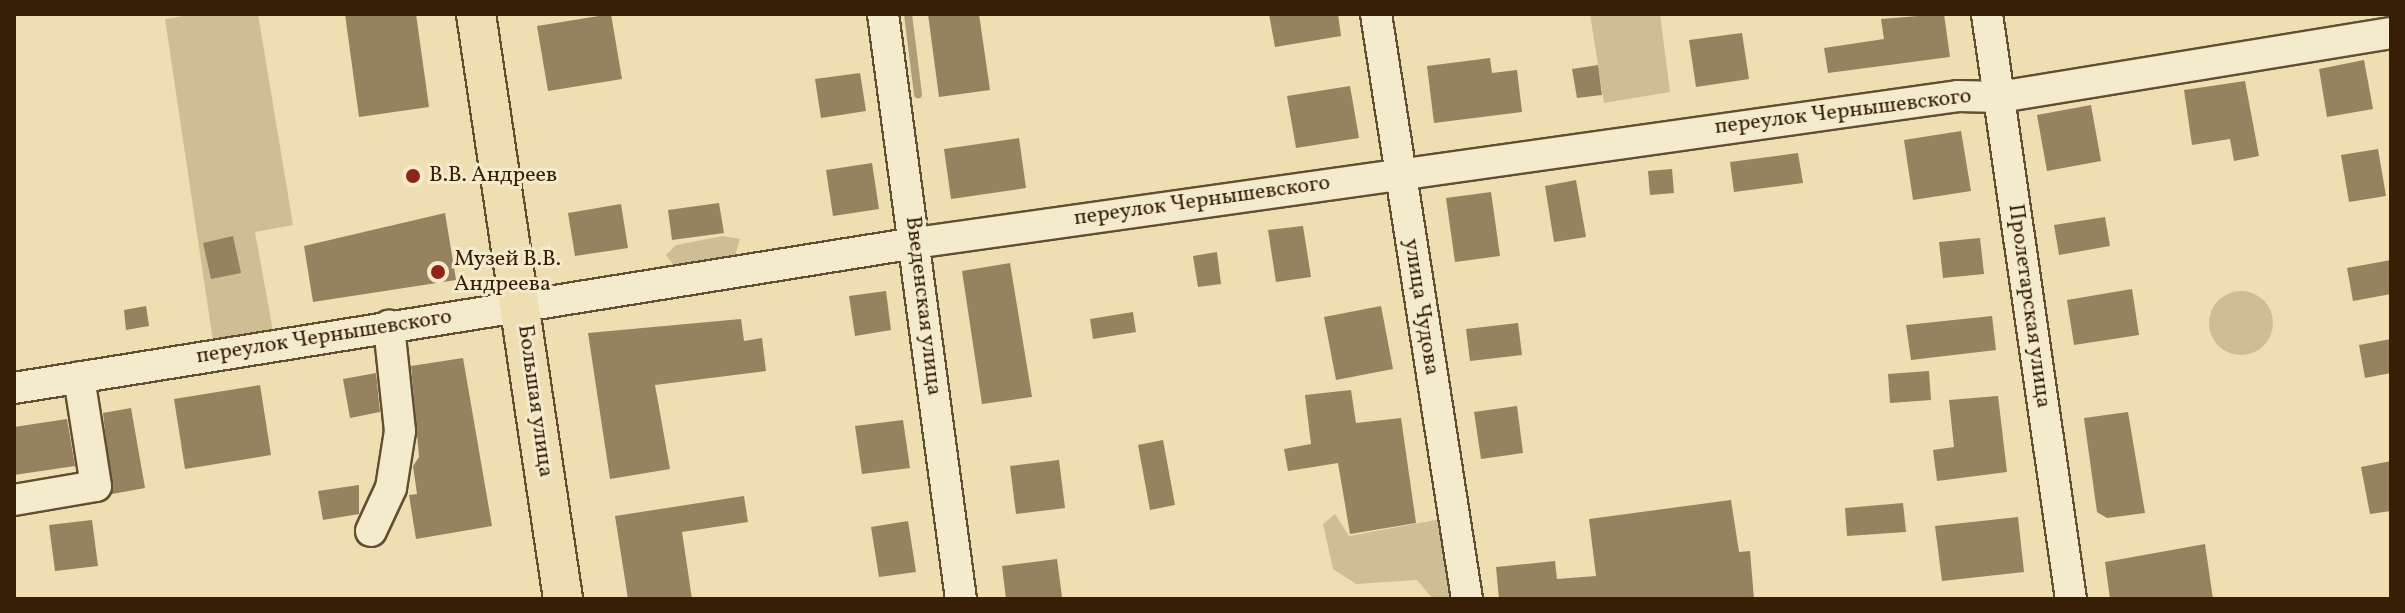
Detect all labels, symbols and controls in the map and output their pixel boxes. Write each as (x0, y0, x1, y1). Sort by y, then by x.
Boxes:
street label: переулок Чернышевского (1713, 83, 1973, 141)
place label: В.В. Андреев (429, 163, 557, 189)
marker: В.В. Андреев (404, 167, 422, 185)
street label: переулок Чернышевского (1072, 170, 1332, 232)
street label: Пролетарская улица (2002, 202, 2056, 410)
street label: Введенская улица (899, 214, 947, 398)
street label: улица Чудова (1397, 237, 1445, 377)
place label: Музей В.В. Андреева (454, 246, 561, 298)
marker: Музей В.В. Андреева (429, 263, 447, 281)
street label: переулок Чернышевского (194, 304, 454, 370)
street label: Большая улица (511, 323, 559, 479)

